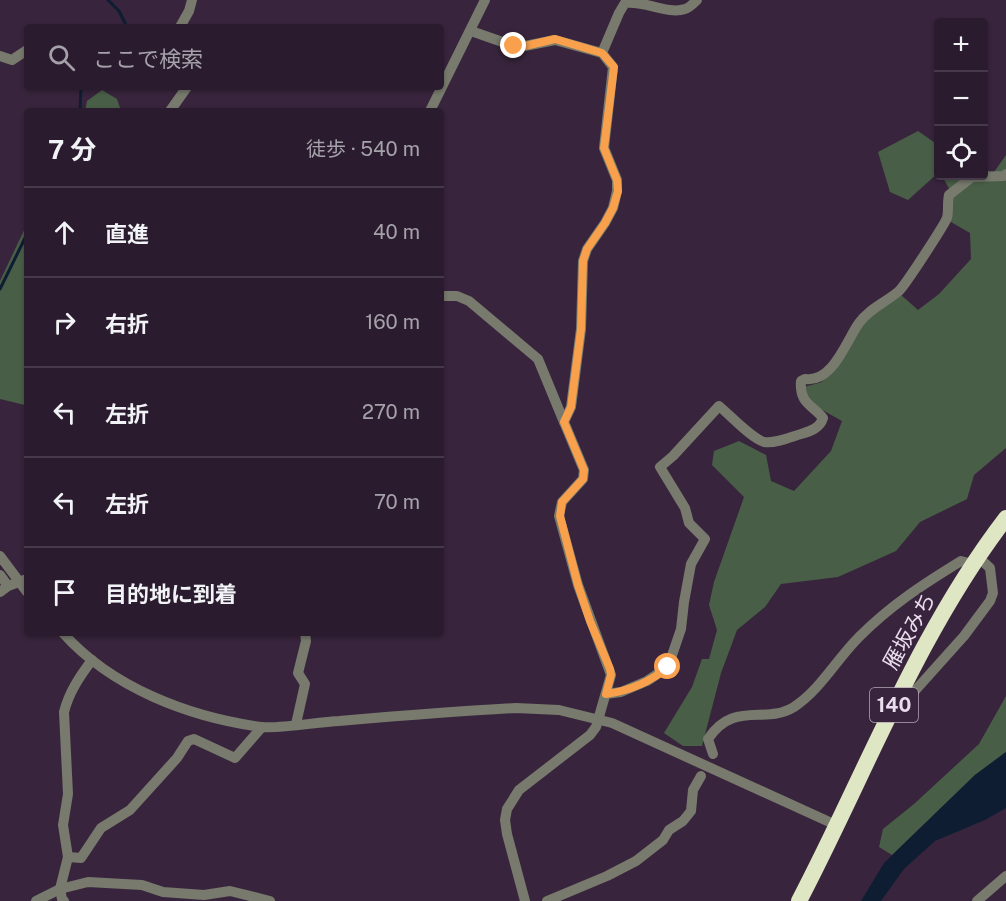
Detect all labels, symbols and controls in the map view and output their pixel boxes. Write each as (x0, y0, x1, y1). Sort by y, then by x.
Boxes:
map controls (934, 18, 988, 180)
button: + (934, 18, 988, 72)
search box (24, 24, 444, 90)
route end (500, 32, 526, 58)
icon: search (45, 41, 78, 74)
text: ここで検索 (93, 46, 203, 72)
button: − (934, 72, 988, 126)
button: locate (934, 126, 988, 180)
text: 7 分 (48, 134, 96, 165)
text: 徒歩 · 540 m (306, 137, 420, 161)
icon: ahead (48, 216, 81, 249)
text: 40 m (373, 220, 420, 244)
text: 直進 (105, 221, 149, 247)
icon: right (48, 306, 81, 339)
text: 160 m (365, 310, 420, 334)
text: 右折 (105, 311, 149, 337)
icon: left (48, 396, 81, 429)
text: 270 m (362, 400, 420, 424)
text: 左折 (105, 401, 149, 427)
icon: left (48, 486, 81, 519)
text: 70 m (374, 490, 420, 514)
text: 左折 (105, 491, 149, 517)
icon: arrive (48, 576, 81, 609)
text: 目的地に到着 (105, 581, 237, 607)
street label: 雁坂みち (878, 588, 940, 674)
route start (654, 653, 680, 679)
road number: 140 (870, 688, 918, 722)

